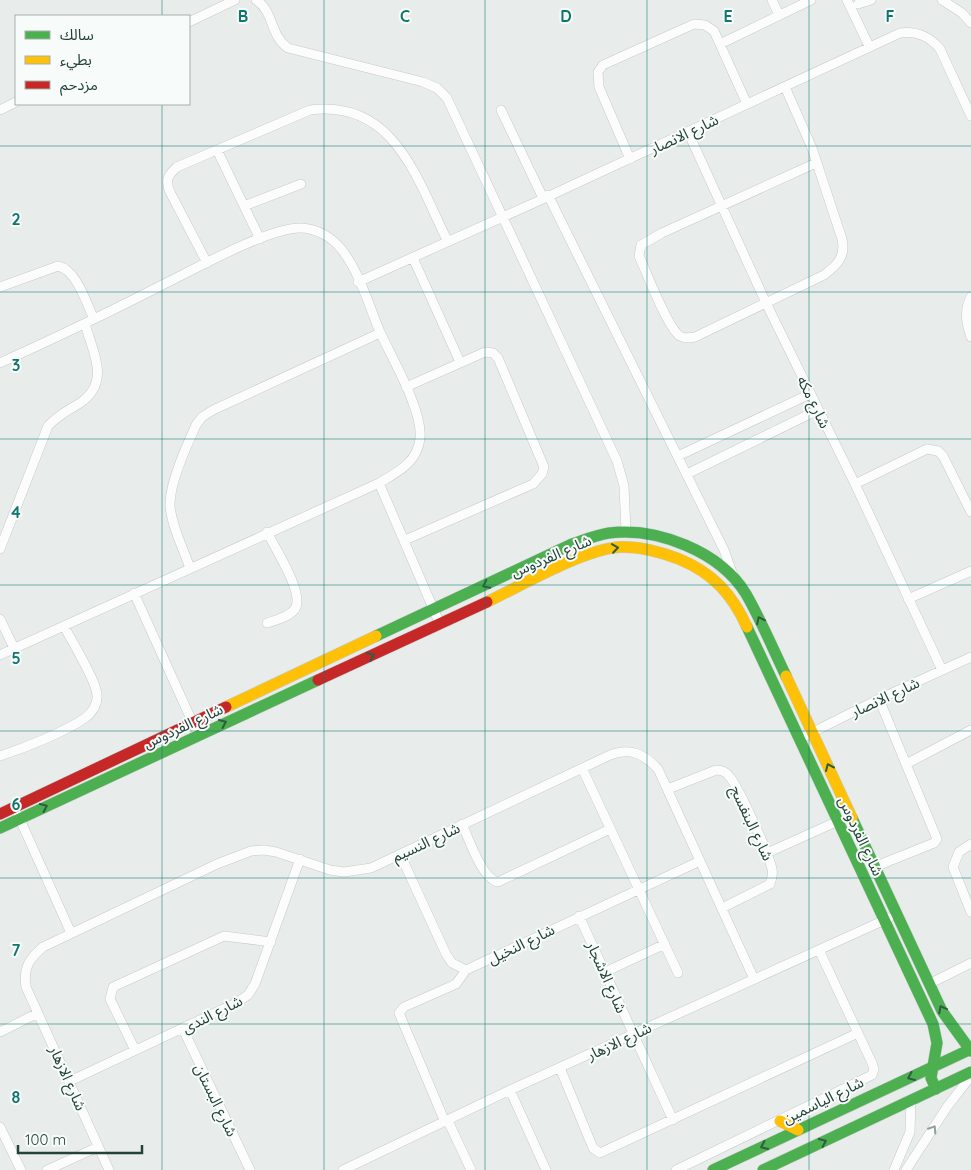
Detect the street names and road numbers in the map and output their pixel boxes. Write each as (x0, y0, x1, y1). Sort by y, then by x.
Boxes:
street label: شارع الانصار (646, 110, 723, 161)
street label: شارع مكه (790, 373, 835, 433)
street label: شارع الفردوس (508, 530, 596, 584)
street label: شارع الانصار (847, 673, 924, 724)
street label: شارع الفردوس (140, 699, 227, 755)
street label: شارع البنفسج (724, 782, 778, 865)
street label: شارع الفردوس (832, 793, 888, 880)
street label: شارع النسيم (389, 818, 464, 869)
street label: شارع النخيل (484, 920, 559, 971)
street label: شارع الاشجار (580, 937, 631, 1017)
street label: شارع الندى (179, 991, 247, 1040)
street label: شارع الازهار (583, 1018, 656, 1067)
street label: شارع الازهار (42, 1042, 91, 1115)
street label: شارع البستان (187, 1060, 242, 1141)
street label: شارع الياسمين (779, 1072, 868, 1130)

